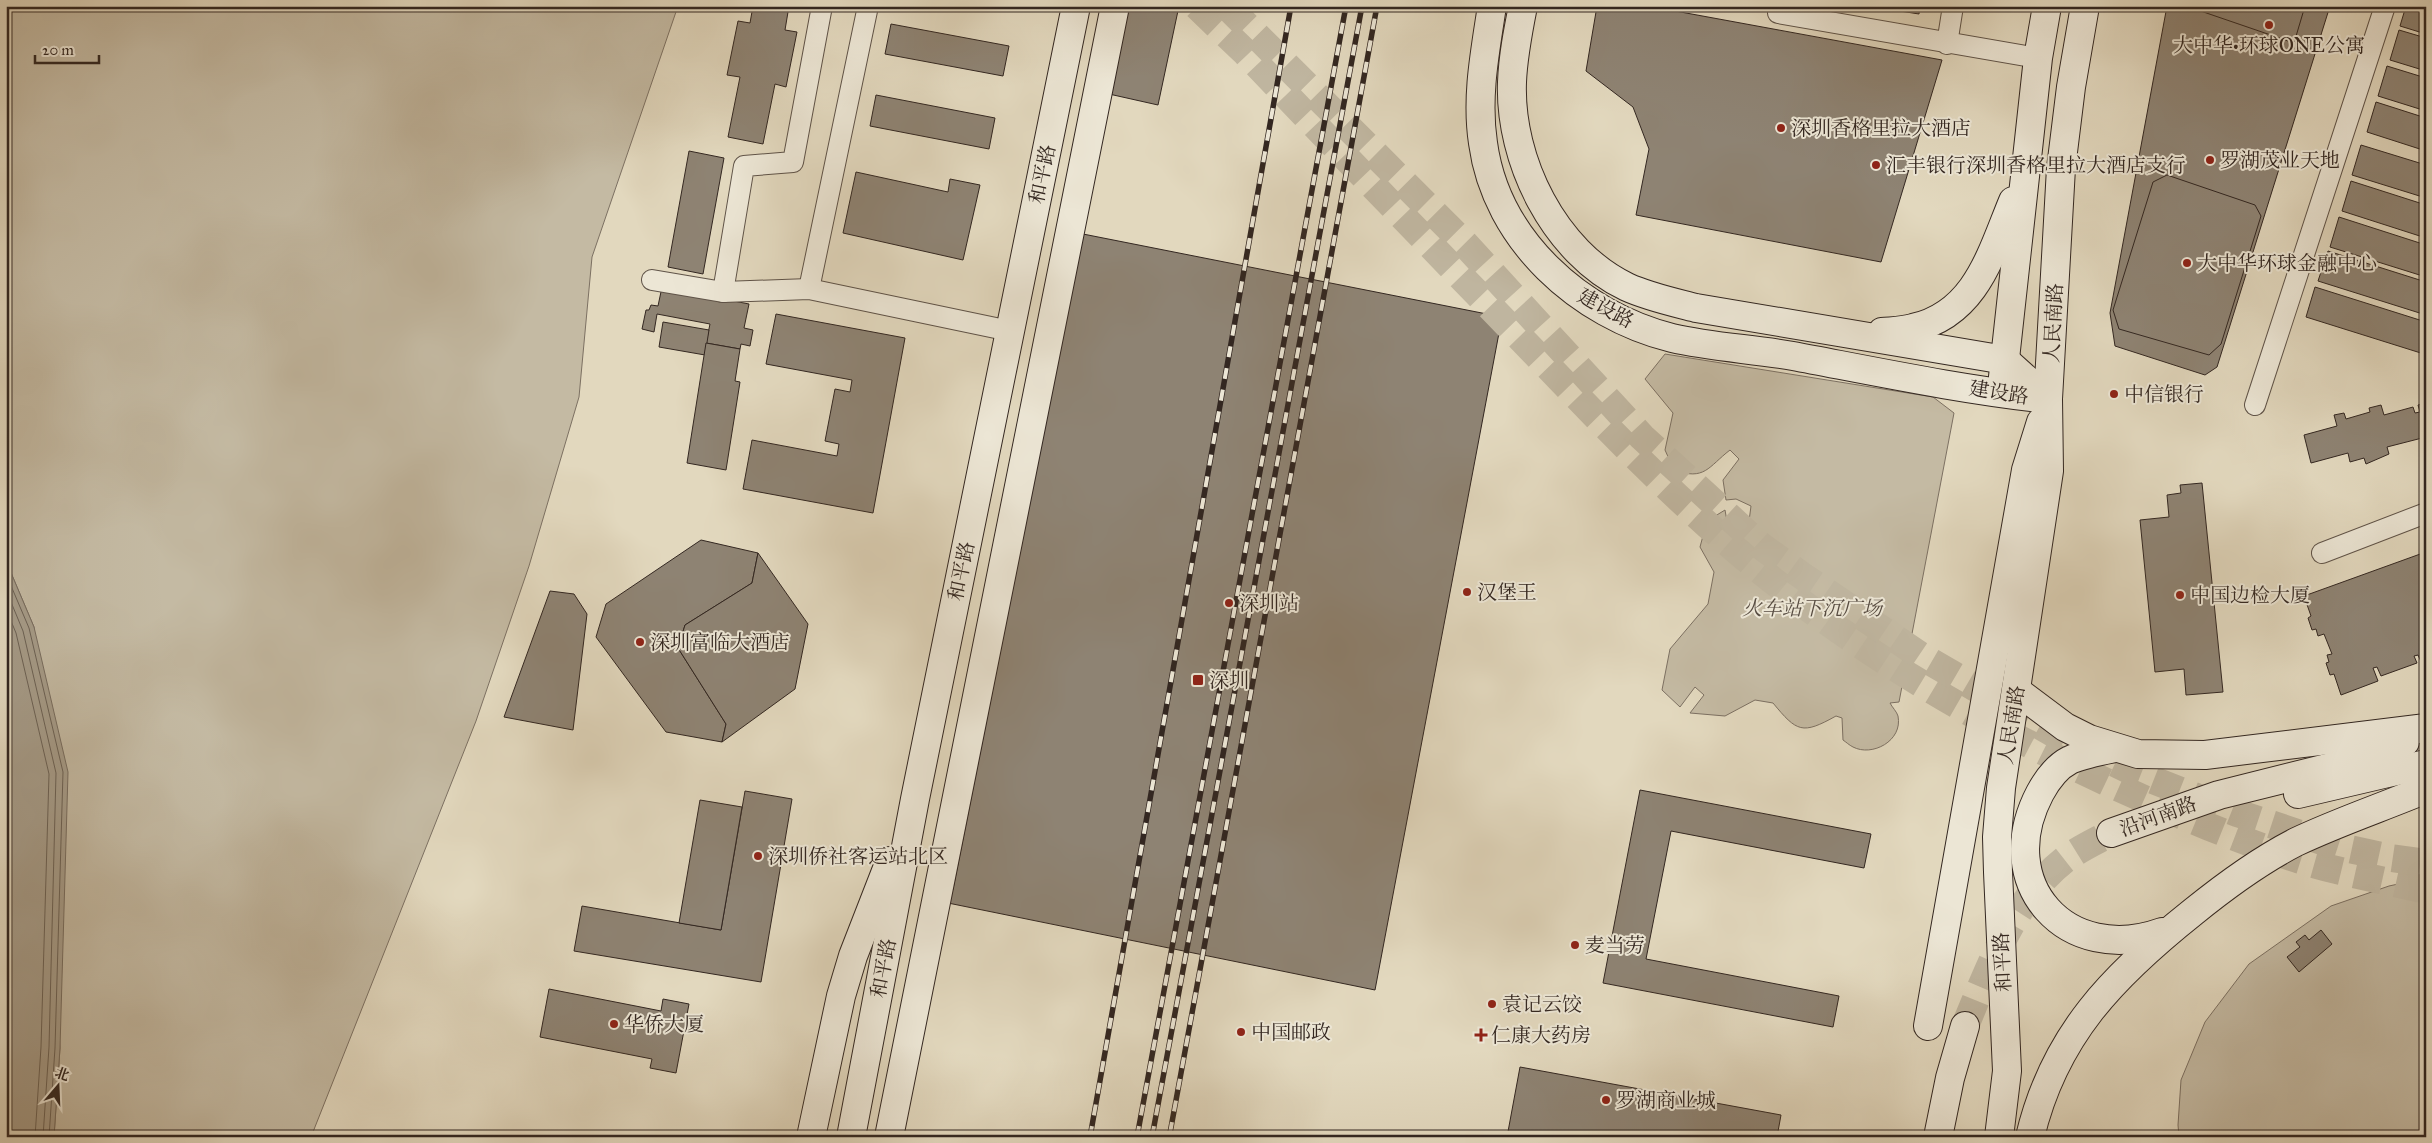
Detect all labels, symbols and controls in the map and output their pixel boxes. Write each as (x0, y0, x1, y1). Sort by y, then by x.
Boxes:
marker: 大中华•环球ONE公寓 (2263, 19, 2275, 31)
scale bar (35, 32, 99, 64)
place label: 大中华•环球ONE公寓 (2173, 33, 2365, 57)
text: 20 m (42, 41, 74, 59)
place label: 深圳香格里拉大酒店 (1791, 116, 1971, 140)
marker: 深圳香格里拉大酒店 (1775, 122, 1787, 134)
street label: 和平路 (1024, 142, 1060, 206)
place label: 罗湖茂业天地 (2220, 148, 2340, 172)
place label: 汇丰银行深圳香格里拉大酒店支行 (1886, 153, 2186, 177)
marker: 罗湖茂业天地 (2204, 154, 2216, 166)
marker: 汇丰银行深圳香格里拉大酒店支行 (1870, 159, 1882, 171)
place label: 大中华环球金融中心 (2197, 251, 2377, 275)
marker: 大中华环球金融中心 (2181, 257, 2193, 269)
street label: 人民南路 (2039, 282, 2067, 364)
street label: 建设路 (1574, 283, 1638, 333)
street label: 建设路 (1967, 375, 2031, 409)
place label: 中信银行 (2124, 382, 2204, 406)
marker: 中信银行 (2108, 388, 2120, 400)
street label: 和平路 (943, 539, 979, 603)
place label: 汉堡王 (1477, 580, 1537, 604)
place label: 中国边检大厦 (2190, 583, 2310, 607)
marker: 汉堡王 (1461, 586, 1473, 598)
marker: 中国边检大厦 (2174, 589, 2186, 601)
place label: 深圳站 (1239, 591, 1299, 615)
park label: 火车站下沉广场 (1742, 596, 1884, 620)
marker: 深圳站 (1223, 597, 1235, 609)
place label: 深圳富临大酒店 (650, 630, 790, 654)
marker: 深圳富临大酒店 (634, 636, 646, 648)
place label: 深圳 (1209, 668, 1249, 692)
marker: 深圳 (1191, 673, 1205, 687)
street label: 人民南路 (1993, 684, 2029, 766)
street label: 沿河南路 (2116, 791, 2200, 841)
place label: 深圳侨社客运站北区 (768, 844, 948, 868)
marker: 深圳侨社客运站北区 (752, 850, 764, 862)
street label: 和平路 (1988, 931, 2016, 993)
place label: 麦当劳 (1585, 933, 1645, 957)
street label: 和平路 (865, 936, 901, 1000)
marker: 麦当劳 (1569, 939, 1581, 951)
place label: 袁记云饺 (1502, 992, 1582, 1016)
marker: 袁记云饺 (1486, 998, 1498, 1010)
place label: 华侨大厦 (624, 1012, 704, 1036)
marker: 华侨大厦 (608, 1018, 620, 1030)
place label: 中国邮政 (1251, 1020, 1331, 1044)
place label: 仁康大药房 (1491, 1023, 1591, 1047)
marker: 中国邮政 (1235, 1026, 1247, 1038)
marker: 仁康大药房 (1475, 1029, 1487, 1041)
north arrow (32, 1060, 82, 1110)
text: 北 (53, 1064, 71, 1084)
place label: 罗湖商业城 (1616, 1088, 1716, 1112)
marker: 罗湖商业城 (1600, 1094, 1612, 1106)

